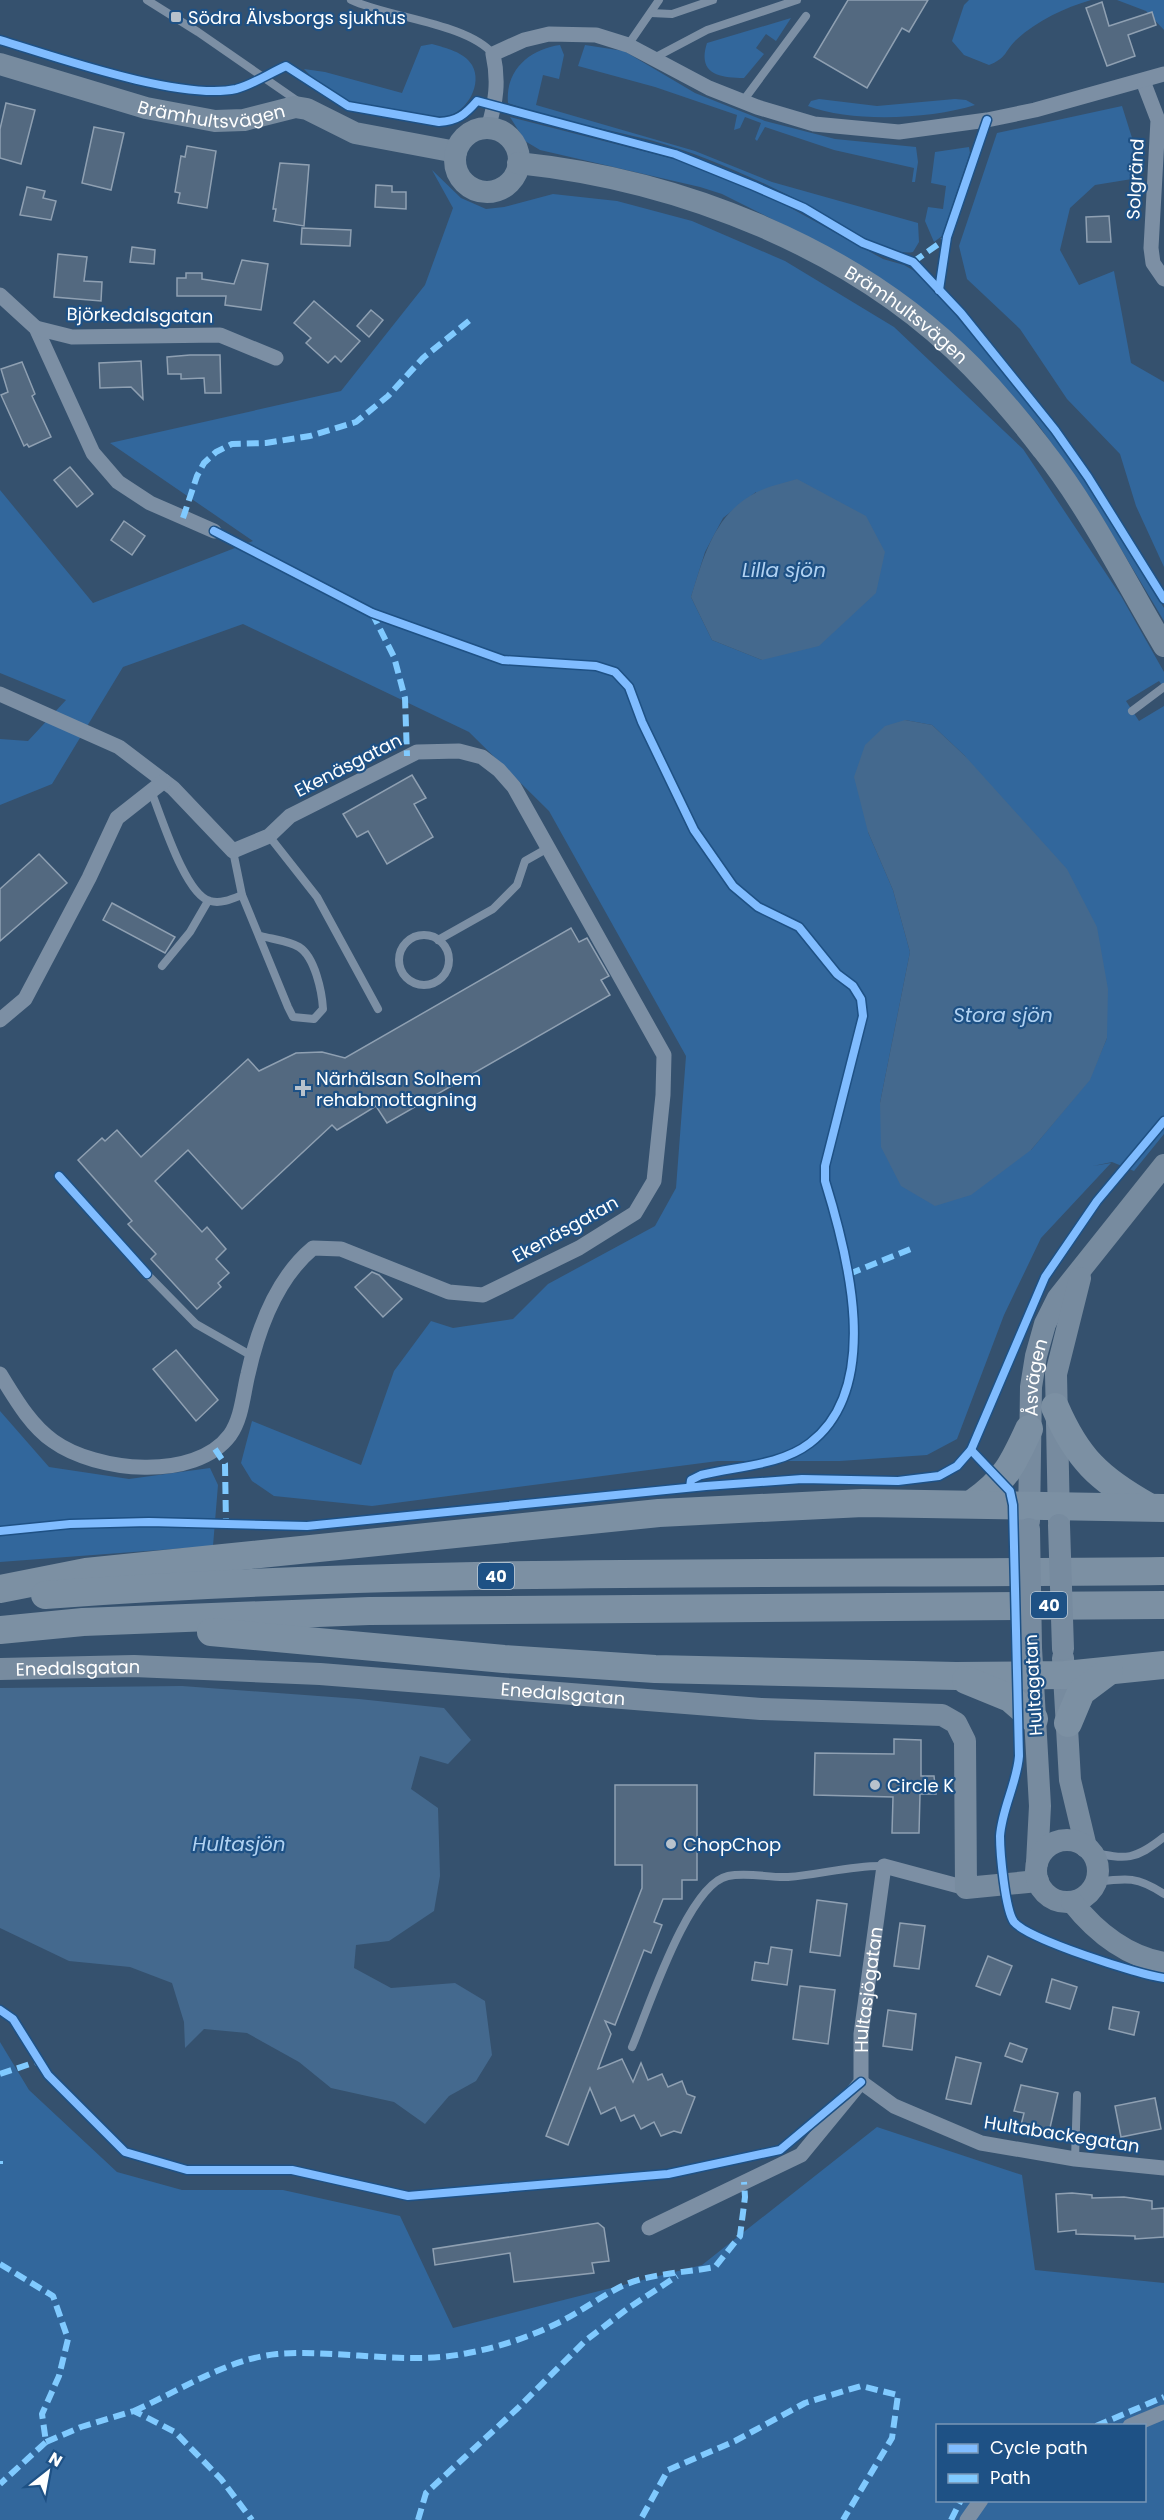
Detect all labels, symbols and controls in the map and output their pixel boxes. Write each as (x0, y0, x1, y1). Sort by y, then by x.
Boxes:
place label: Södra Älvsborgs sjukhus (188, 5, 406, 30)
marker: Södra Älvsborgs sjukhus (169, 10, 183, 24)
street label: Brämhultsvägen (135, 94, 288, 134)
street label: Solgränd (1120, 138, 1150, 220)
street label: Brämhultsvägen (841, 259, 974, 369)
street label: Björkedalsgatan (66, 301, 214, 329)
water label: Lilla sjön (742, 556, 826, 584)
street label: Ekenäsgatan (290, 727, 406, 803)
water label: Stora sjön (953, 1001, 1053, 1029)
place label: Närhälsan Solhem rehabmottagning (316, 1066, 481, 1112)
marker: Närhälsan Solhem rehabmottagning (294, 1079, 312, 1097)
street label: Ekenäsgatan (508, 1190, 622, 1268)
street label: Åsvägen (1018, 1335, 1053, 1417)
road number: 40 (478, 1563, 514, 1589)
road number: 40 (1031, 1592, 1067, 1618)
street label: Hultagatan (1018, 1634, 1048, 1736)
street label: Enedalsgatan (15, 1653, 141, 1681)
street label: Enedalsgatan (500, 1676, 626, 1711)
place label: Circle K (887, 1773, 954, 1798)
marker: Circle K (868, 1778, 882, 1792)
water label: Hultasjön (192, 1830, 286, 1858)
place label: ChopChop (683, 1832, 781, 1857)
marker: ChopChop (664, 1837, 678, 1851)
street label: Hultasjögatan (849, 1925, 888, 2053)
street label: Hultabackegatan (982, 2109, 1142, 2159)
legend (936, 2424, 1146, 2502)
text: Cycle path (990, 2435, 1088, 2460)
north arrow (18, 2442, 78, 2502)
text: N (44, 2447, 67, 2473)
text: Path (990, 2465, 1031, 2490)

